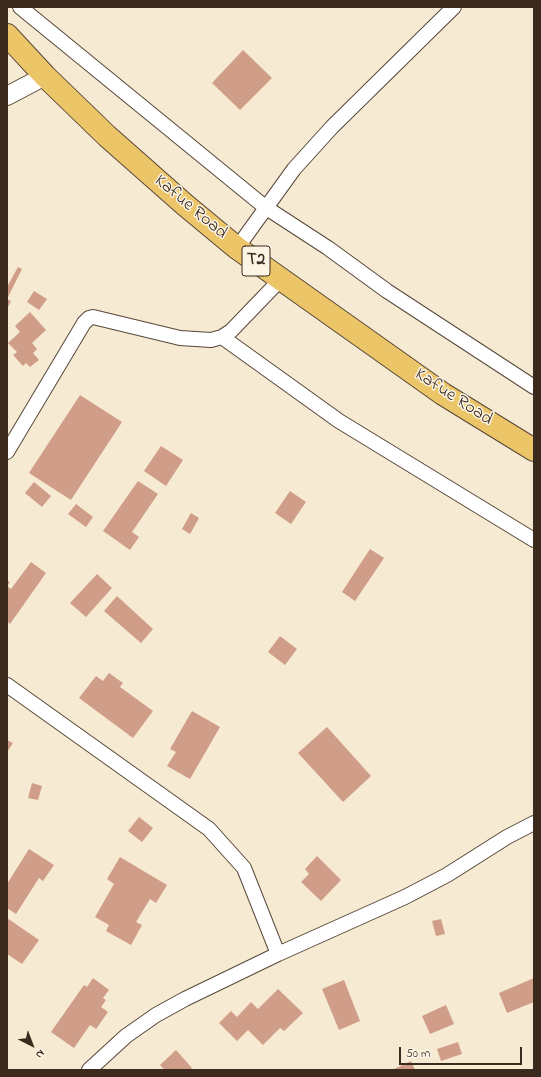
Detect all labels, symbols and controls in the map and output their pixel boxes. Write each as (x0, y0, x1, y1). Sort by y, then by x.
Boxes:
street label: Kafue Road (149, 171, 231, 245)
road number: T2 (242, 246, 270, 276)
street label: Kafue Road (410, 365, 496, 431)
north arrow (12, 1025, 52, 1065)
scale bar (401, 1039, 524, 1065)
text: N (32, 1045, 48, 1062)
text: 50 m (406, 1045, 430, 1063)

